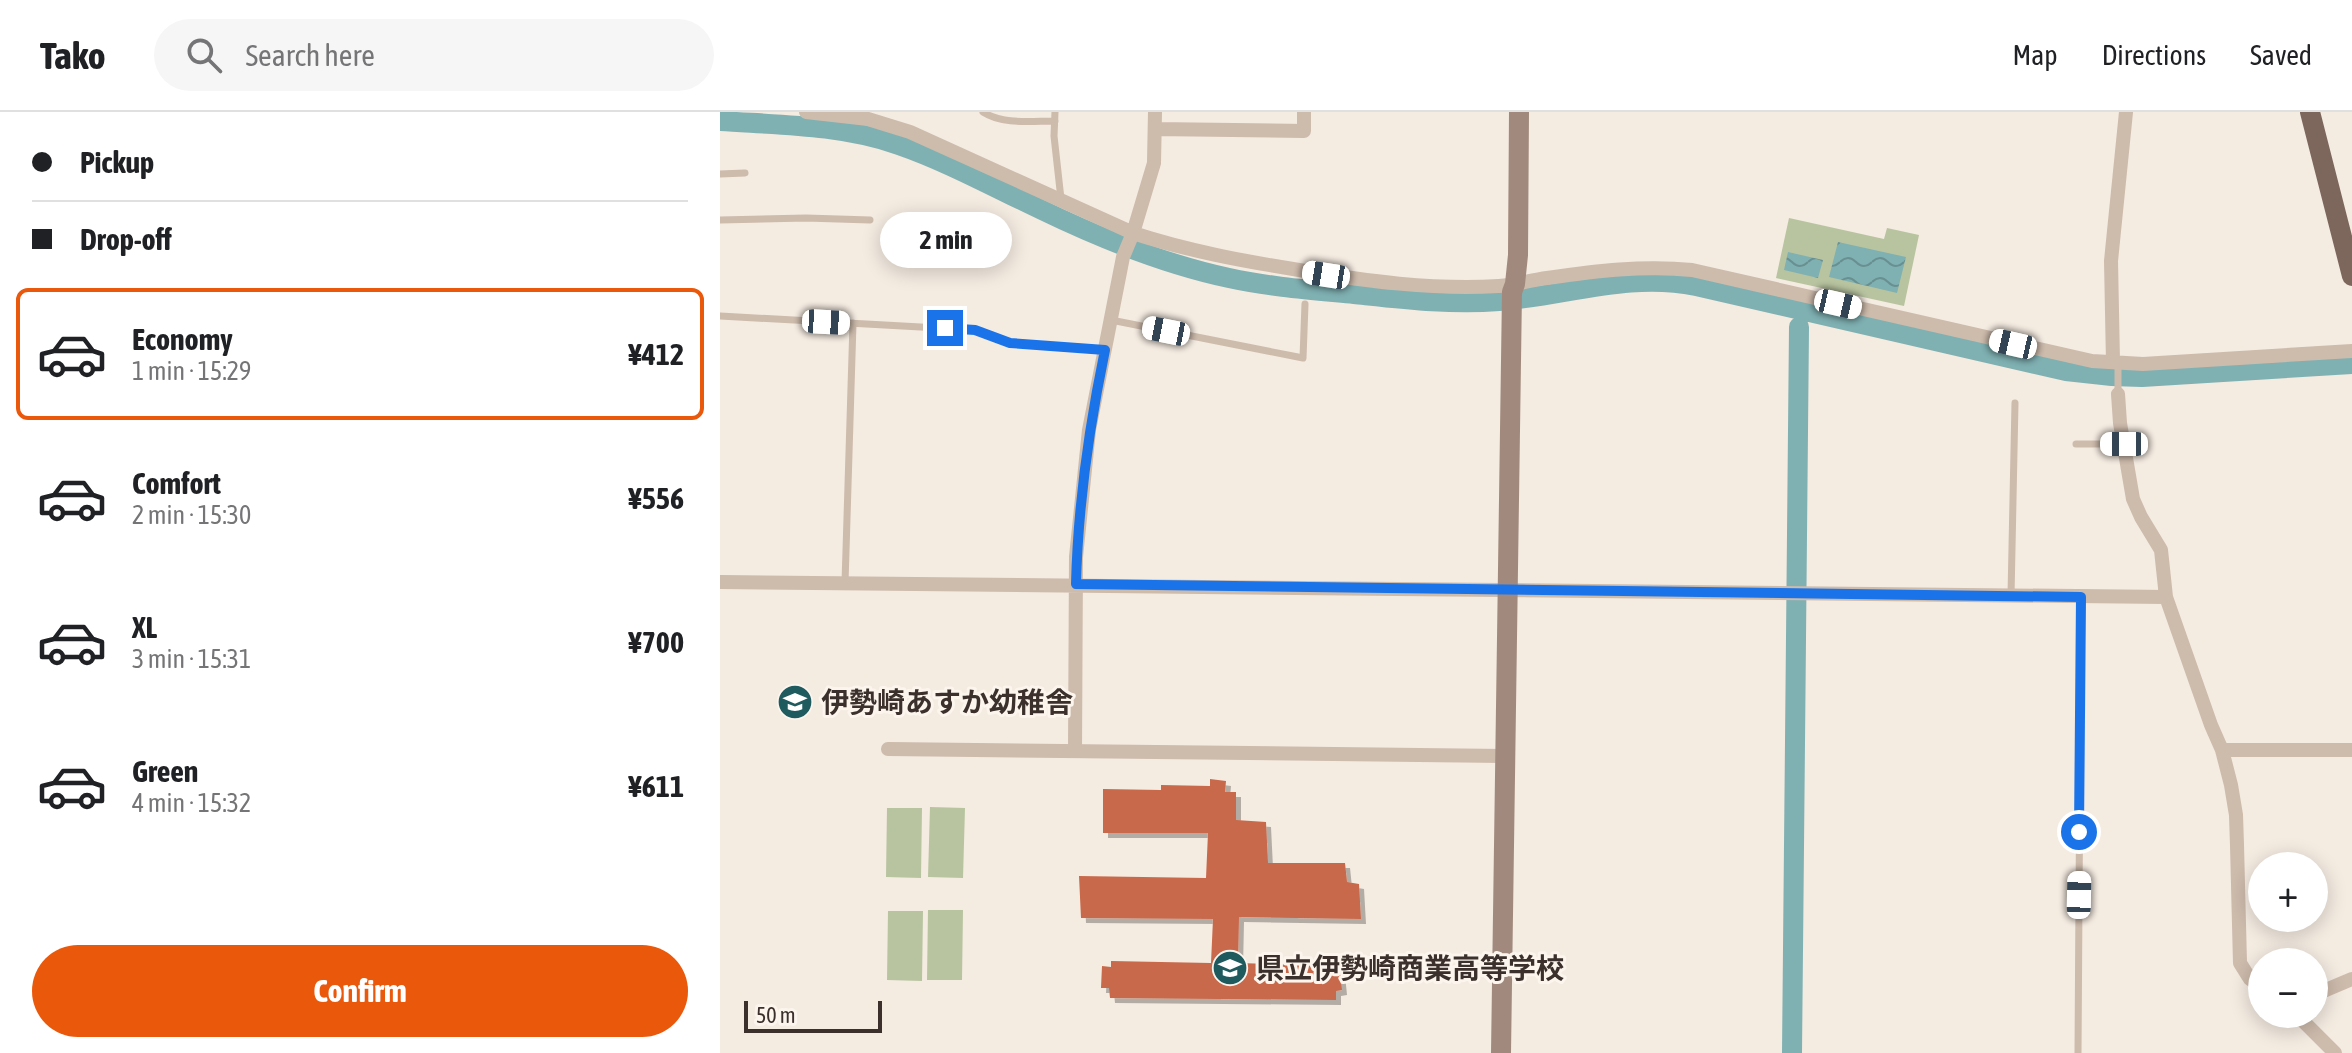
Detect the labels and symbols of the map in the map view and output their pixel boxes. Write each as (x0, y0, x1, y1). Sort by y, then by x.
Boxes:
callout: 2 min (879, 212, 1011, 268)
car (1300, 259, 1352, 291)
car (1812, 287, 1864, 321)
car (801, 309, 851, 335)
route end (927, 310, 963, 346)
car (1140, 315, 1192, 347)
car (1987, 327, 2039, 361)
car (2100, 432, 2148, 456)
school or university icon: 伊勢崎あすか幼稚舎 (776, 683, 814, 721)
place label: 伊勢崎あすか幼稚舎 (821, 686, 1073, 718)
route start (2061, 814, 2097, 850)
car (2067, 871, 2091, 919)
school or university icon: 県立伊勢崎商業高等学校 (1211, 949, 1249, 987)
place label: 県立伊勢崎商業高等学校 (1256, 952, 1564, 984)
scale bar (744, 997, 882, 1033)

